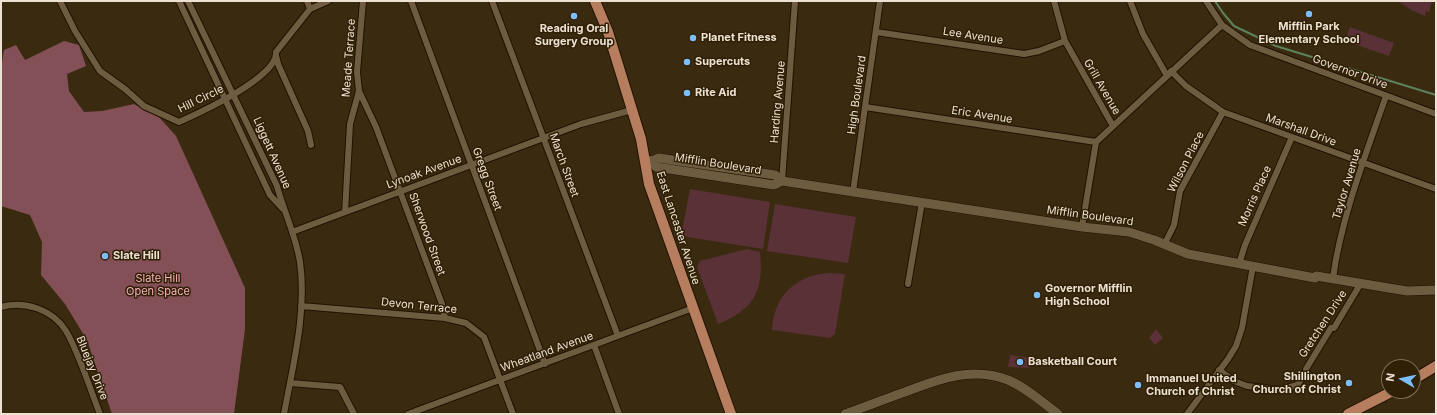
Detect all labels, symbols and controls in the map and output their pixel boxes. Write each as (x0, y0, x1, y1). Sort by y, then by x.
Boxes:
marker: Mifflin Park Elementary School (1304, 9, 1314, 19)
marker: Reading Oral Surgery Group (569, 11, 579, 21)
street label: Meade Terrace (340, 18, 358, 98)
place label: Mifflin Park Elementary School (1259, 20, 1359, 46)
place label: Reading Oral Surgery Group (535, 22, 613, 48)
street label: Lee Avenue (942, 25, 1004, 47)
place label: Planet Fitness (701, 31, 777, 45)
marker: Planet Fitness (688, 33, 698, 43)
street label: Governor Drive (1311, 52, 1389, 92)
place label: Supercuts (695, 55, 750, 69)
street label: High Boulevard (845, 55, 869, 135)
marker: Supercuts (682, 57, 692, 67)
street label: Grill Avenue (1081, 57, 1123, 117)
street label: Harding Avenue (768, 60, 788, 144)
street label: Hill Circle (176, 82, 226, 116)
place label: Rite Aid (695, 86, 736, 100)
marker: Rite Aid (682, 88, 692, 98)
street label: Eric Avenue (951, 104, 1013, 126)
street label: Marshall Drive (1264, 111, 1338, 149)
street label: Liggett Avenue (250, 115, 294, 191)
street label: Wilson Place (1165, 129, 1207, 195)
street label: March Street (546, 131, 582, 199)
street label: Gregg Street (469, 146, 505, 212)
street label: Taylor Avenue (1330, 147, 1364, 221)
street label: Mifflin Boulevard (674, 151, 762, 177)
street label: Lynoak Avenue (385, 152, 463, 192)
street label: Morris Place (1236, 163, 1274, 229)
street label: East Lancaster Avenue (653, 170, 703, 286)
street label: Sherwood Street (406, 191, 448, 277)
street label: Mifflin Boulevard (1046, 203, 1134, 229)
place label: Slate Hill (113, 249, 160, 263)
marker: Slate Hill (100, 251, 110, 261)
park label: Slate Hill Open Space (126, 272, 190, 298)
place label: Governor Mifflin High School (1045, 282, 1132, 308)
street label: Gretchen Drive (1296, 288, 1350, 360)
marker: Governor Mifflin High School (1032, 290, 1042, 300)
street label: Devon Terrace (380, 295, 458, 317)
street label: Wheatland Avenue (499, 329, 595, 375)
street label: Bluejay Drive (73, 334, 111, 402)
place label: Basketball Court (1028, 355, 1117, 369)
marker: Basketball Court (1015, 357, 1025, 367)
north arrow (1381, 359, 1421, 399)
place label: Shillington Church of Christ (1253, 370, 1341, 396)
place label: Immanuel United Church of Christ (1146, 372, 1237, 398)
text: N (1383, 372, 1398, 383)
marker: Shillington Church of Christ (1344, 378, 1354, 388)
marker: Immanuel United Church of Christ (1133, 380, 1143, 390)

